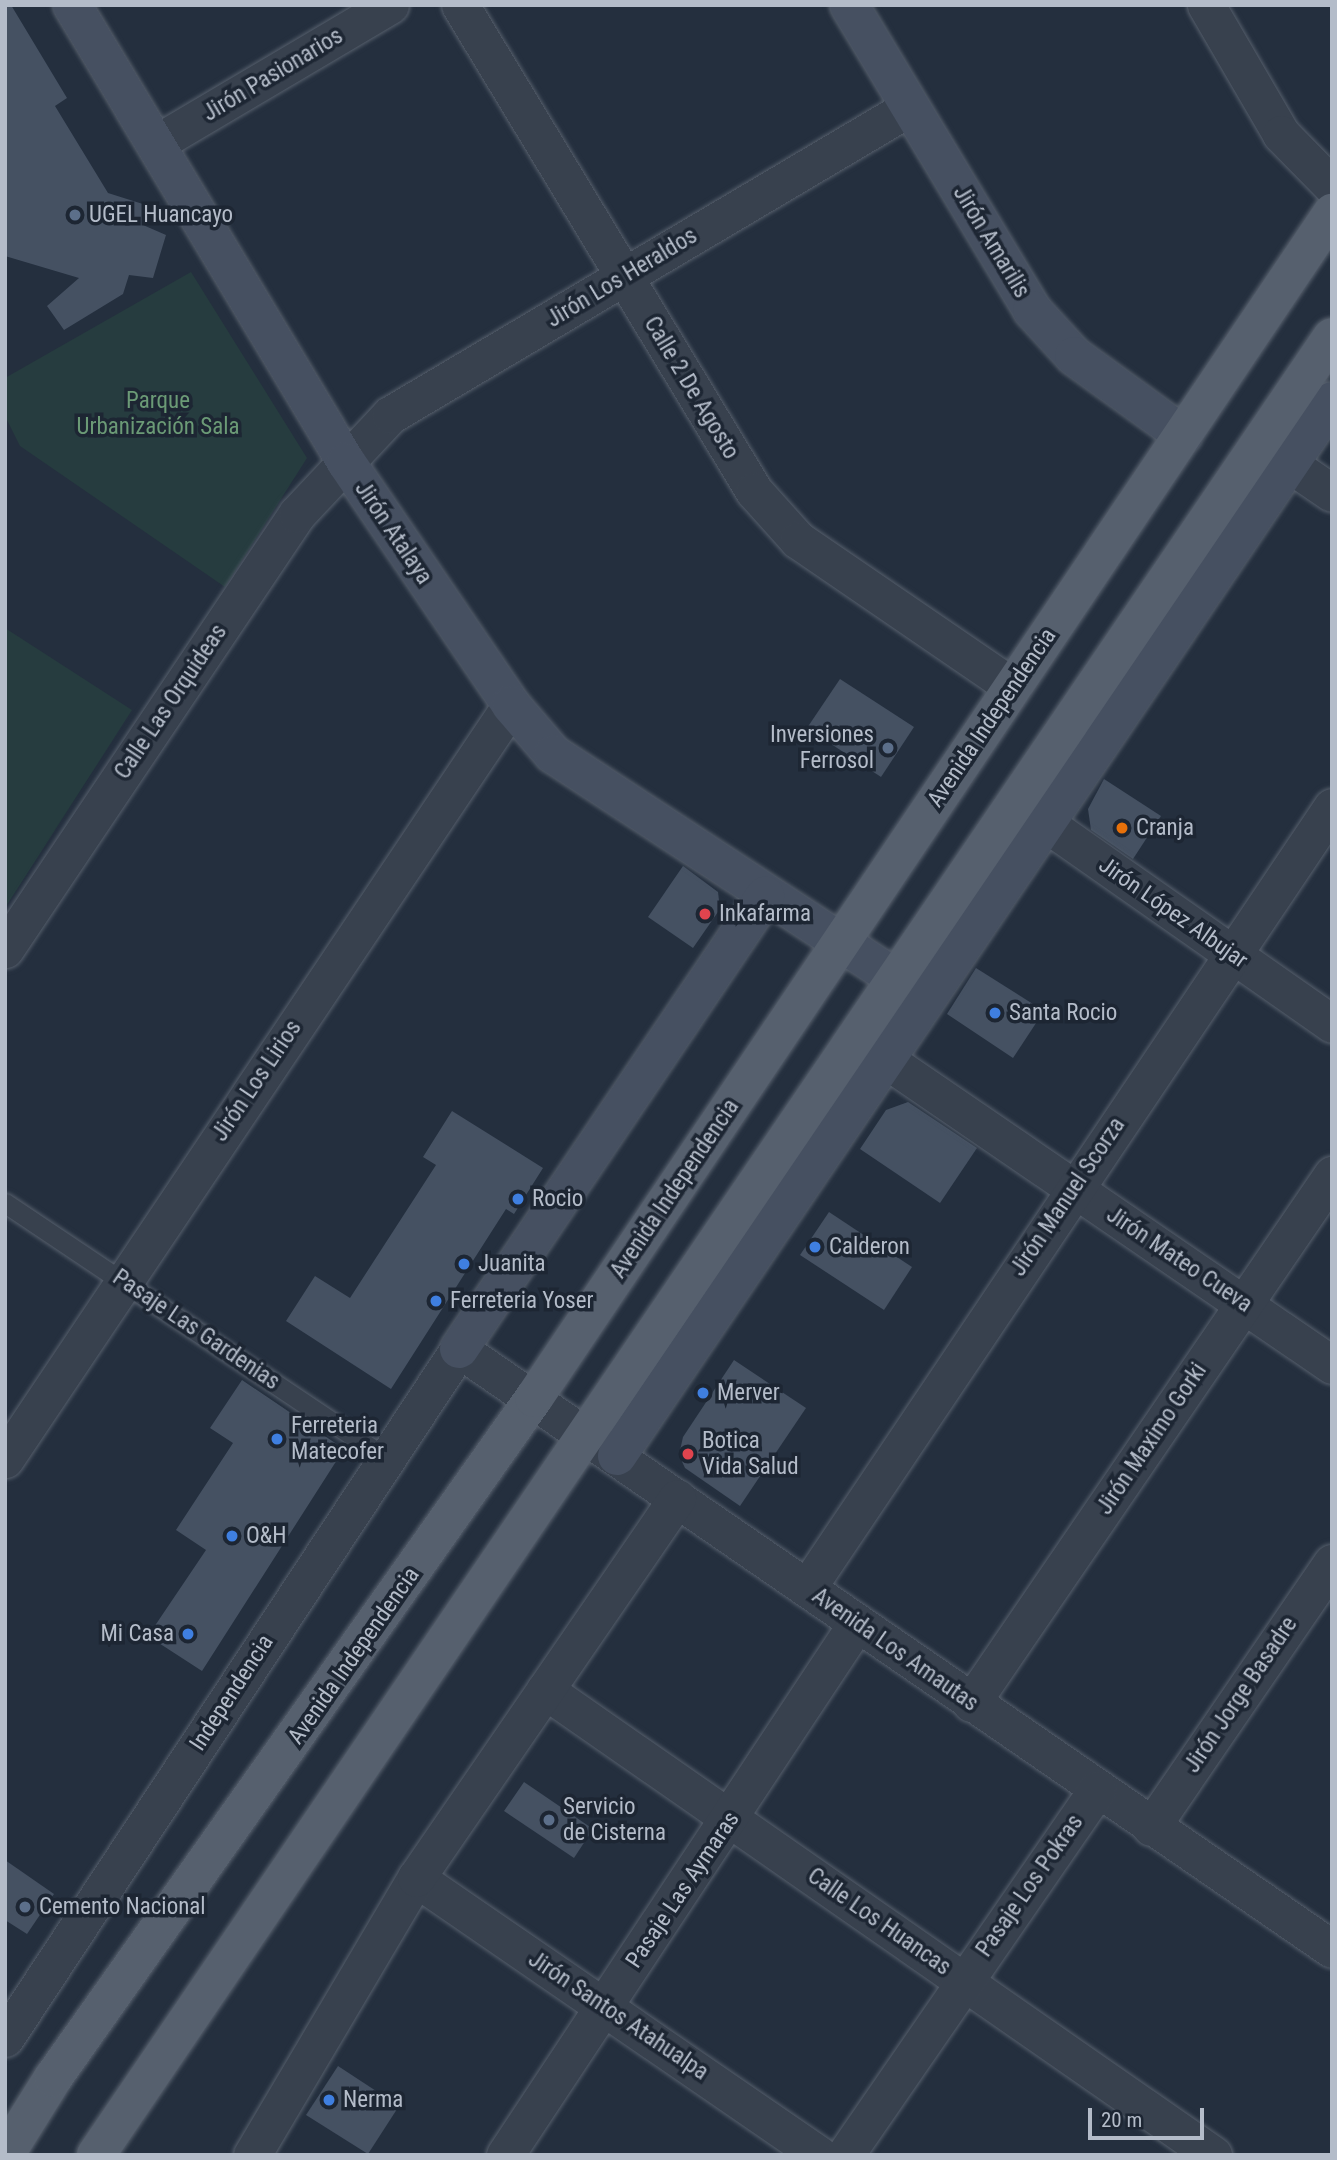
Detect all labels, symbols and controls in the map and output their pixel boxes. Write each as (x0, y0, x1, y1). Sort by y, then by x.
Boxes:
street label: Jirón Pasionarios (198, 22, 348, 128)
street label: Jirón Amarilis (947, 181, 1035, 303)
place label: UGEL Huancayo (89, 201, 233, 229)
marker: UGEL Huancayo (67, 207, 83, 223)
street label: Jirón Los Heraldos (542, 222, 702, 334)
street label: Calle 2 De Agosto (638, 312, 744, 464)
park label: Parque Urbanización Sala (77, 387, 239, 441)
street label: Jirón Atalaya (348, 476, 438, 590)
street label: Calle Las Orquideas (109, 619, 233, 785)
street label: Avenida Independencia (922, 623, 1062, 813)
place label: Inversiones Ferrosol (770, 721, 874, 775)
marker: Inversiones Ferrosol (880, 740, 896, 756)
place label: Cranja (1136, 814, 1194, 842)
marker: Cranja (1114, 820, 1130, 836)
street label: Jirón López Albujar (1093, 851, 1253, 975)
place label: Inkafarma (719, 900, 811, 928)
marker: Inkafarma (697, 906, 713, 922)
place label: Santa Rocio (1009, 999, 1117, 1027)
marker: Santa Rocio (987, 1005, 1003, 1021)
street label: Jirón Los Lirios (206, 1015, 308, 1147)
street label: Avenida Independencia (605, 1094, 745, 1284)
street label: Jirón Manuel Scorza (1005, 1112, 1131, 1282)
place label: Rocio (532, 1185, 583, 1213)
marker: Rocio (510, 1191, 526, 1207)
street label: Jirón Mateo Cueva (1101, 1201, 1257, 1319)
place label: Calderon (829, 1233, 910, 1261)
marker: Calderon (807, 1239, 823, 1255)
place label: Juanita (478, 1250, 545, 1278)
marker: Juanita (456, 1256, 472, 1272)
street label: Pasaje Las Gardenias (107, 1264, 285, 1396)
place label: Ferreteria Yoser (450, 1287, 594, 1315)
marker: Ferreteria Yoser (428, 1293, 444, 1309)
street label: Jirón Maximo Gorki (1091, 1358, 1213, 1520)
place label: Merver (717, 1379, 780, 1407)
marker: Merver (695, 1385, 711, 1401)
place label: Ferreteria Matecofer (291, 1412, 384, 1466)
place label: Botica Vida Salud (702, 1427, 799, 1481)
marker: Ferreteria Matecofer (269, 1431, 285, 1447)
marker: Botica Vida Salud (680, 1446, 696, 1462)
place label: O&H (246, 1522, 287, 1550)
marker: O&H (224, 1528, 240, 1544)
street label: Avenida Independencia (282, 1562, 426, 1750)
street label: Avenida Los Amautas (807, 1582, 983, 1718)
street label: Jirón Jorge Basadre (1179, 1612, 1303, 1778)
place label: Mi Casa (101, 1620, 174, 1648)
marker: Mi Casa (180, 1626, 196, 1642)
street label: Independencia (184, 1630, 280, 1756)
place label: Servicio de Cisterna (563, 1793, 666, 1847)
street label: Pasaje Las Aymaras (620, 1807, 746, 1973)
street label: Pasaje Los Pokras (971, 1810, 1089, 1962)
marker: Servicio de Cisterna (541, 1812, 557, 1828)
street label: Calle Los Huancas (802, 1862, 956, 1982)
place label: Cemento Nacional (39, 1893, 206, 1921)
marker: Cemento Nacional (17, 1899, 33, 1915)
street label: Jirón Santos Atahualpa (523, 1946, 713, 2086)
place label: Nerma (343, 2086, 403, 2114)
marker: Nerma (321, 2092, 337, 2108)
scale bar (1092, 2094, 1208, 2138)
text: 20 m (1101, 2108, 1142, 2132)

